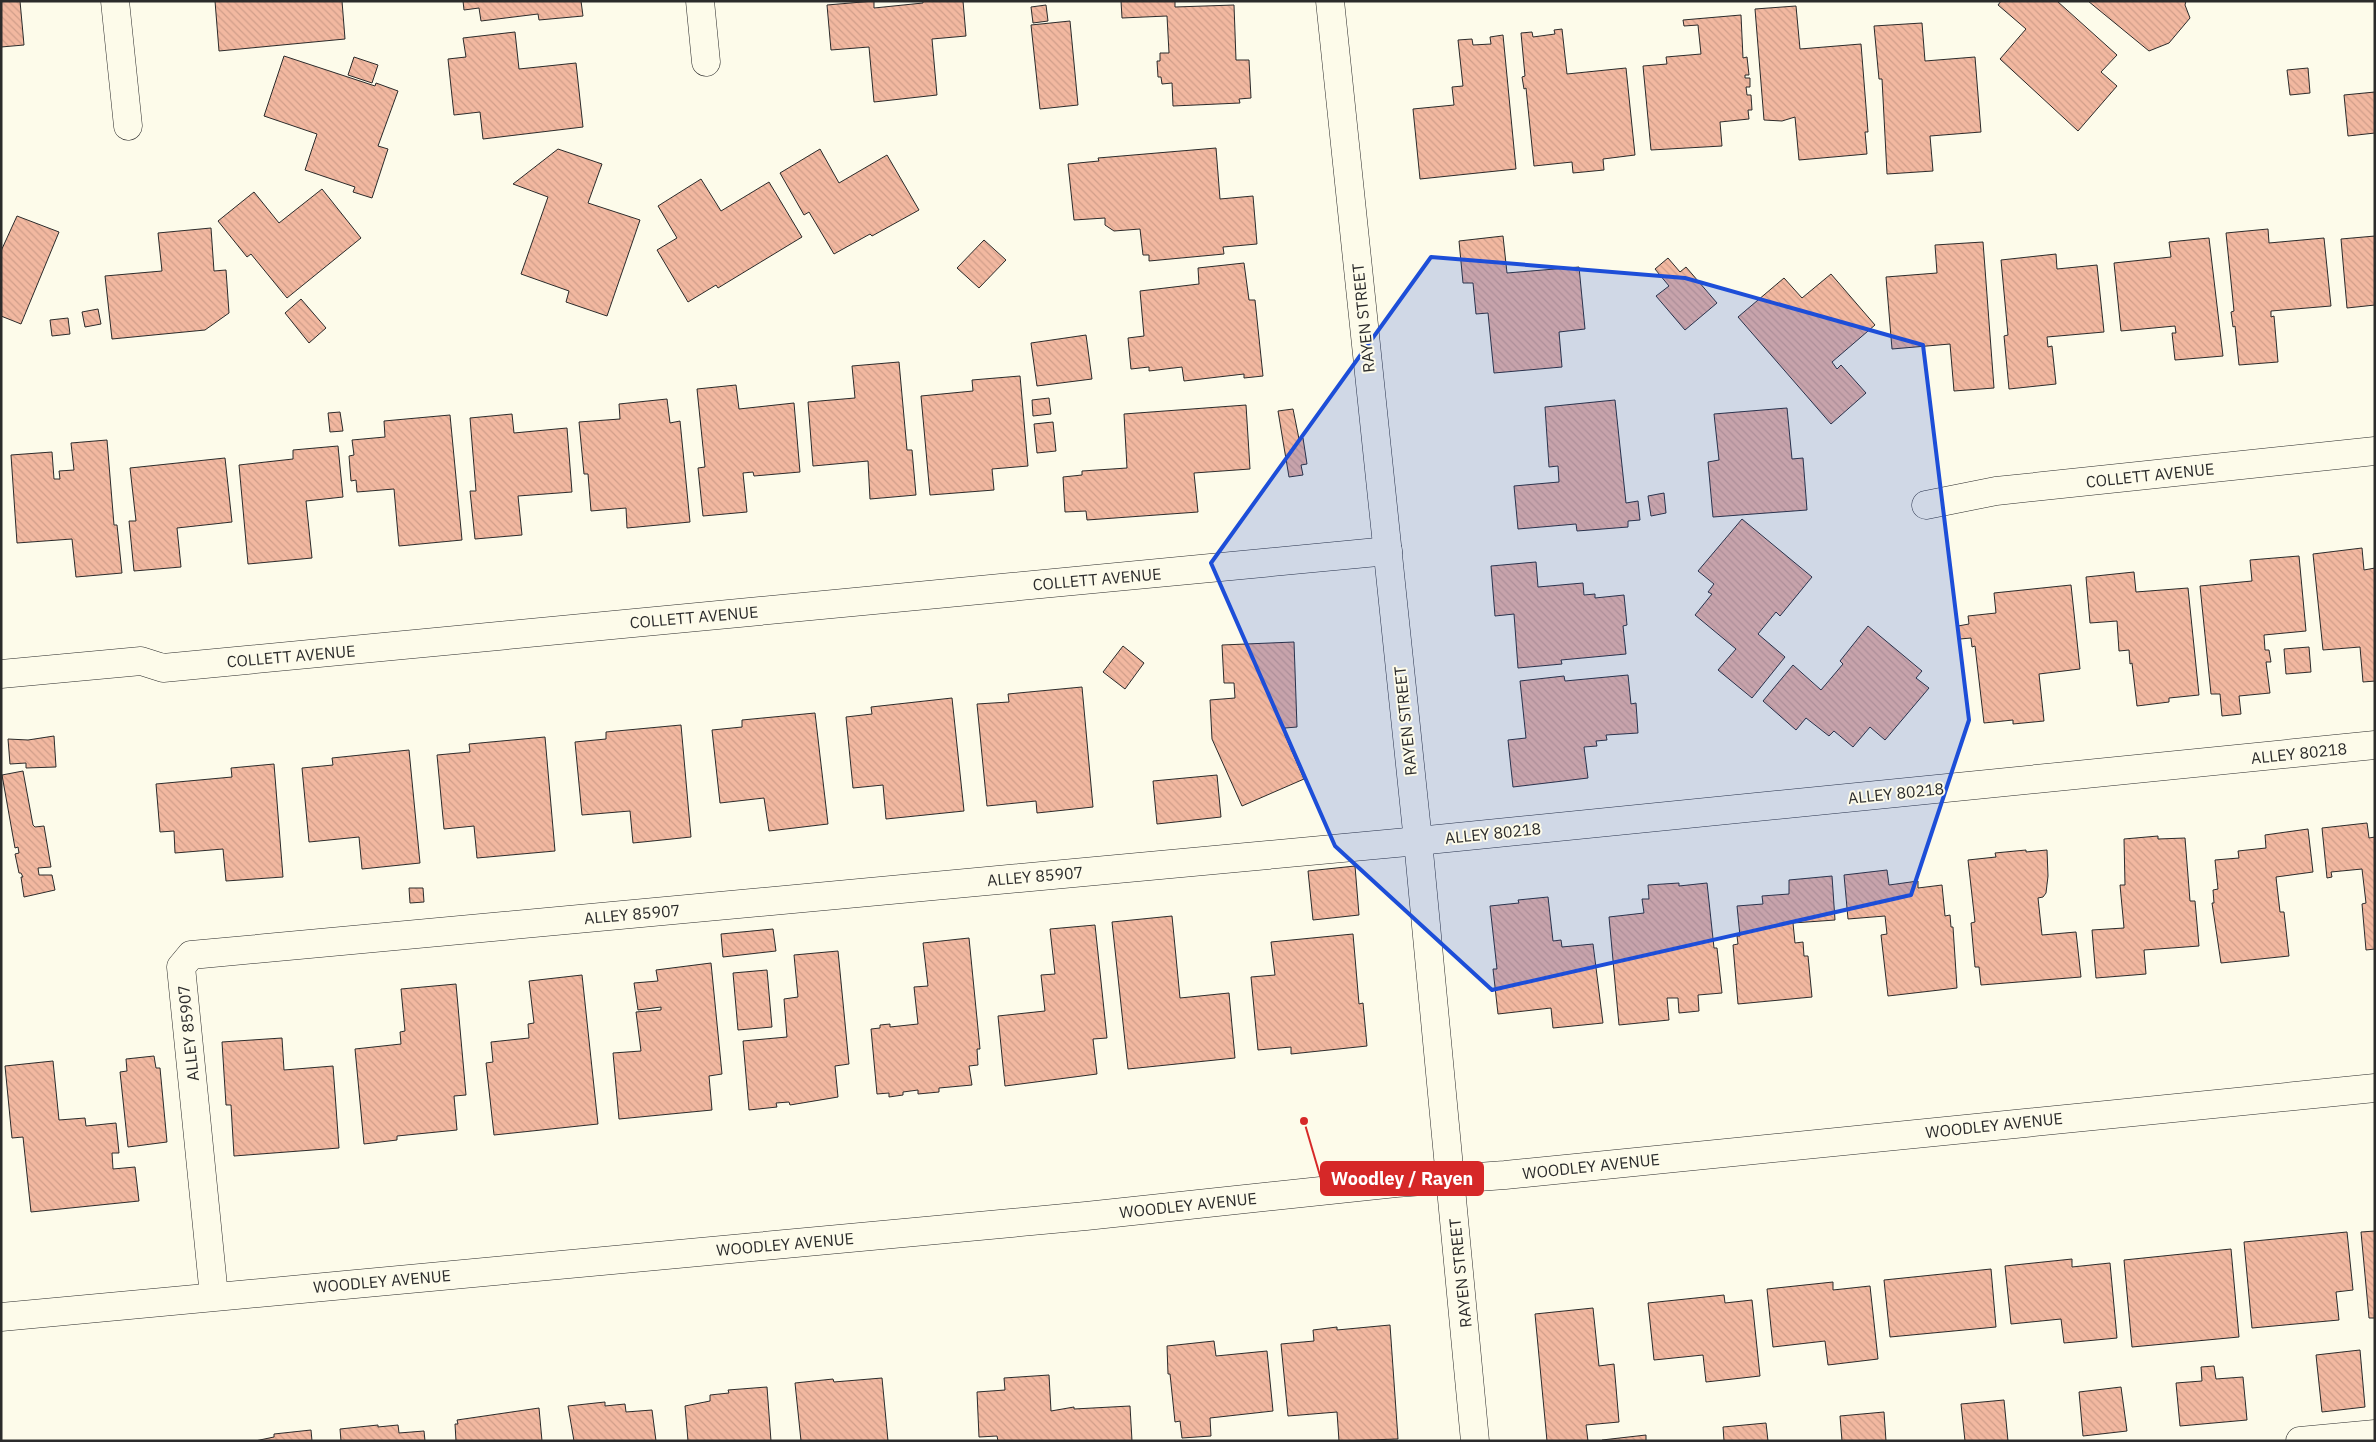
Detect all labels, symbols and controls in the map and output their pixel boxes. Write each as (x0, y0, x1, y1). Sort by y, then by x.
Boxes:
street label: RAYEN STREET (1347, 262, 1379, 374)
street label: COLLETT AVENUE (2085, 458, 2215, 492)
street label: COLLETT AVENUE (1032, 563, 1162, 595)
street label: COLLETT AVENUE (629, 601, 759, 633)
street label: COLLETT AVENUE (226, 640, 356, 672)
street label: RAYEN STREET (1389, 665, 1421, 777)
street label: ALLEY 80218 (2250, 738, 2348, 768)
street label: ALLEY 80218 (1847, 778, 1945, 808)
street label: ALLEY 80218 (1444, 818, 1542, 848)
street label: ALLEY 85907 (986, 862, 1084, 890)
street label: ALLEY 85907 (583, 900, 681, 928)
street label: ALLEY 85907 (173, 984, 203, 1082)
street label: WOODLEY AVENUE (1924, 1108, 2064, 1142)
street label: WOODLEY AVENUE (1521, 1149, 1661, 1183)
callout: Woodley / Rayen (1321, 1162, 1483, 1195)
text: Woodley / Rayen (1331, 1167, 1473, 1190)
street label: WOODLEY AVENUE (1118, 1188, 1258, 1222)
street label: RAYEN STREET (1444, 1217, 1476, 1329)
street label: WOODLEY AVENUE (715, 1228, 855, 1260)
street label: WOODLEY AVENUE (312, 1265, 452, 1297)

